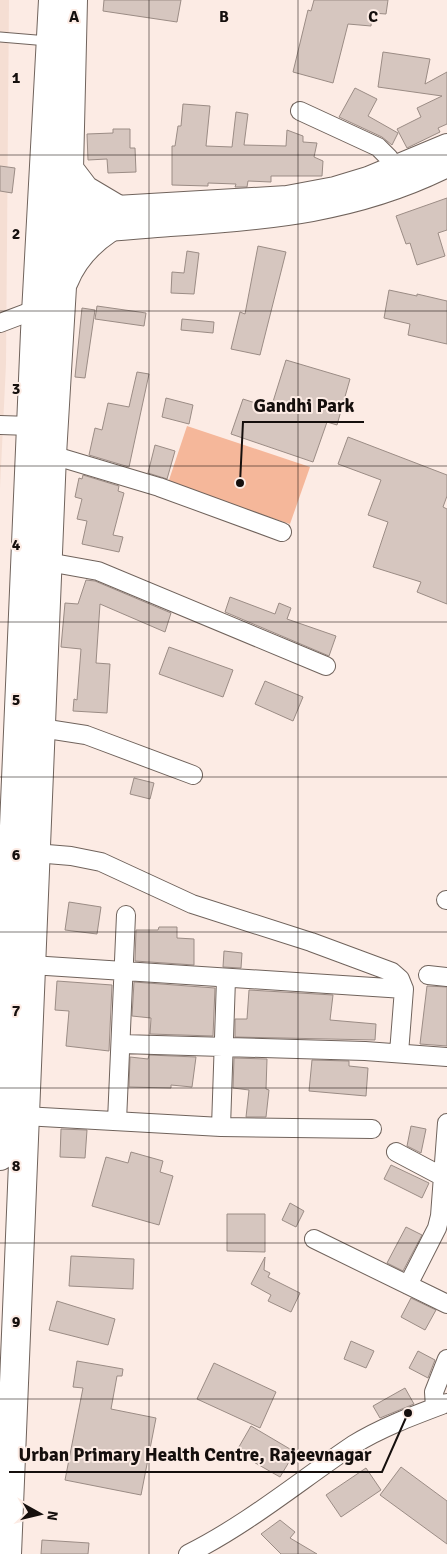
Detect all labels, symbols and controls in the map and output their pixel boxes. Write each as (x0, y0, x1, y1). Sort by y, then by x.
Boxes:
text: A (69, 7, 80, 27)
text: B (219, 7, 229, 27)
text: C (368, 7, 378, 27)
text: 1 (12, 68, 21, 88)
text: 2 (12, 224, 20, 244)
text: 3 (12, 379, 20, 399)
callout: Gandhi Park (243, 388, 364, 422)
text: Gandhi Park (254, 394, 355, 418)
text: 4 (12, 535, 21, 555)
text: 5 (12, 690, 20, 710)
text: 6 (12, 845, 21, 865)
text: 7 (12, 1001, 21, 1021)
text: 8 (12, 1156, 21, 1176)
text: 9 (12, 1312, 21, 1332)
callout: Urban Primary Health Centre, Rajeevnagar (9, 1438, 382, 1472)
text: Urban Primary Health Centre, Rajeevnagar (18, 1443, 372, 1467)
north arrow (15, 1489, 65, 1539)
text: N (43, 1510, 61, 1522)

